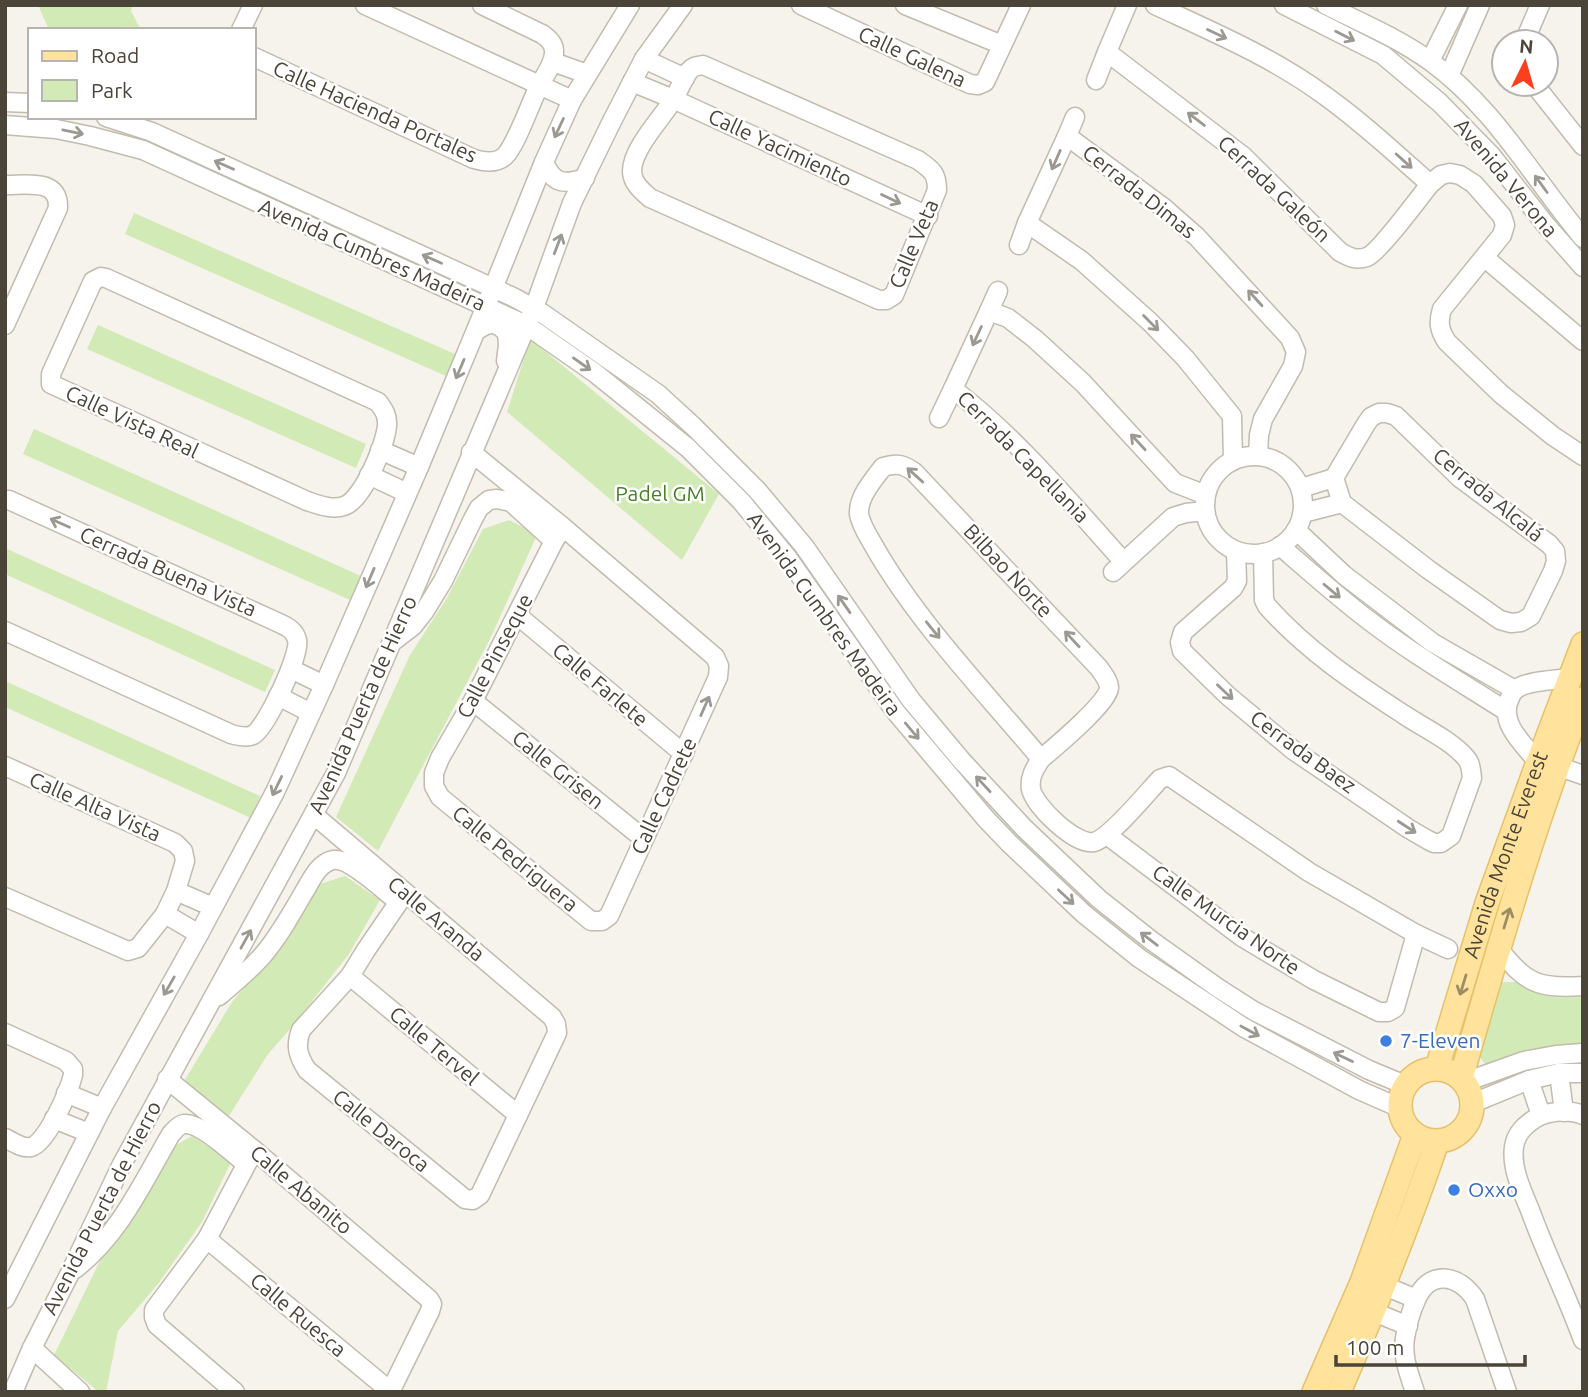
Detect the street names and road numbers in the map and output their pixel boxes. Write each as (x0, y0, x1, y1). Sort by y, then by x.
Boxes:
street label: Calle Galena (855, 21, 970, 91)
street label: Calle Hacienda Portales (270, 55, 481, 167)
street label: Calle Yacimiento (705, 103, 856, 191)
street label: Avenida Verona (1450, 113, 1563, 242)
street label: Cerrada Galeón (1213, 130, 1336, 247)
street label: Cerrada Dimas (1078, 140, 1201, 243)
street label: Avenida Cumbres Madeira (255, 193, 489, 315)
street label: Calle Veta (884, 196, 943, 292)
street label: Calle Vista Real (62, 380, 203, 462)
street label: Cerrada Capellania (953, 385, 1095, 527)
street label: Cerrada Alcalá (1429, 442, 1549, 546)
street label: Avenida Cumbres Madeira (743, 507, 907, 720)
street label: Bilbao Norte (959, 519, 1058, 622)
street label: Cerrada Buena Vista (76, 521, 260, 621)
street label: Calle Pinseque (451, 589, 537, 722)
street label: Avenida Puerta de Hierro (303, 592, 421, 817)
street label: Calle Farlete (548, 637, 653, 731)
street label: Cerrada Baez (1246, 705, 1361, 797)
street label: Calle Grisen (508, 725, 609, 813)
street label: Calle Cadrete (626, 733, 701, 858)
street label: Avenida Monte Everest (1458, 748, 1552, 961)
street label: Calle Alta Vista (26, 766, 165, 846)
street label: Calle Pedriguera (448, 800, 583, 916)
street label: Calle Murcia Norte (1148, 859, 1305, 979)
street label: Calle Aranda (384, 871, 490, 966)
street label: Calle Tervel (385, 1001, 484, 1089)
street label: Calle Daroca (328, 1084, 435, 1177)
street label: Avenida Puerta de Hierro (37, 1097, 165, 1318)
street label: Calle Abanito (246, 1140, 357, 1239)
street label: Calle Ruesca (246, 1267, 351, 1361)

